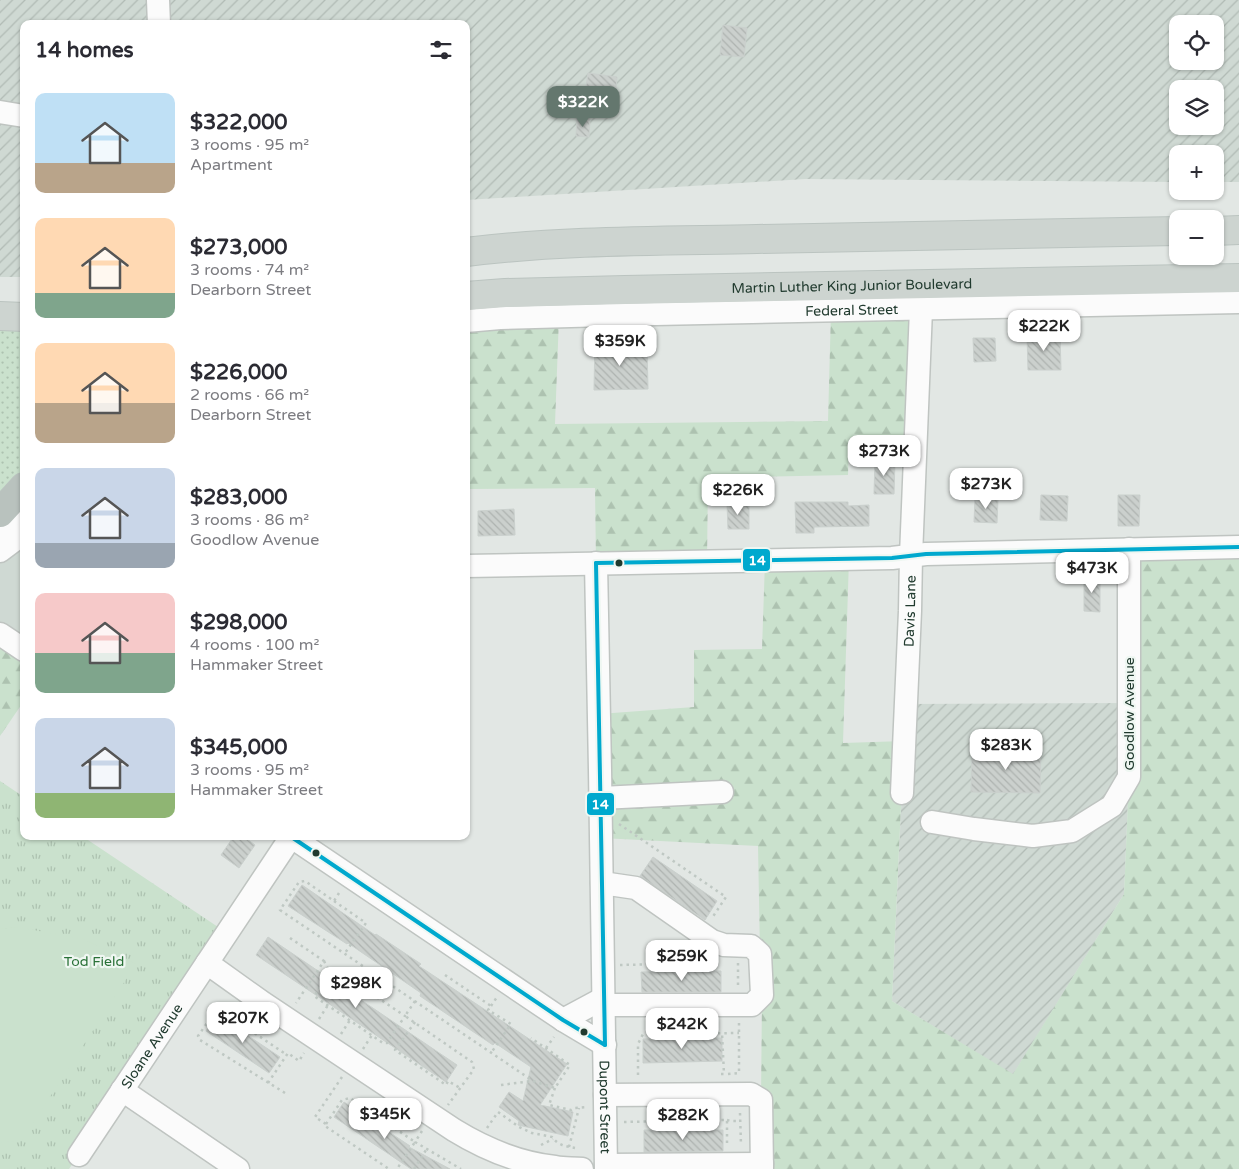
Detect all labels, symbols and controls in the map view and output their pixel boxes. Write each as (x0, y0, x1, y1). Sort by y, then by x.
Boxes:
map controls (1169, 15, 1224, 265)
button: locate (1169, 15, 1224, 70)
icon: filters (427, 36, 455, 64)
text: 14 homes (35, 38, 134, 63)
button: layers (1169, 80, 1224, 135)
pin: $322K (548, 86, 618, 128)
text: $322K (558, 92, 608, 112)
text: $322,000 (190, 110, 288, 135)
icon: home (75, 113, 135, 173)
text: 3 rooms · 95 m² (190, 135, 309, 155)
button: + (1169, 145, 1224, 200)
text: Apartment (190, 155, 273, 175)
button: − (1169, 210, 1224, 265)
text: $273,000 (190, 235, 288, 260)
icon: home (75, 238, 135, 298)
text: 3 rooms · 74 m² (190, 260, 309, 280)
street label: Martin Luther King Junior Boulevard (731, 275, 972, 297)
text: Dearborn Street (190, 280, 311, 300)
street label: Federal Street (805, 301, 899, 320)
pin: $222K (1009, 310, 1079, 352)
text: $222K (1019, 316, 1069, 336)
pin: $359K (585, 324, 655, 367)
text: $359K (595, 331, 645, 351)
text: $226,000 (190, 360, 288, 385)
icon: home (75, 363, 135, 423)
text: 2 rooms · 66 m² (190, 385, 309, 405)
text: Dearborn Street (190, 405, 311, 425)
pin: $273K (849, 434, 919, 477)
text: $273K (859, 441, 909, 461)
pin: $273K (951, 468, 1021, 510)
pin: $226K (703, 474, 773, 516)
text: $273K (961, 474, 1011, 494)
text: $226K (713, 480, 763, 500)
text: $283,000 (190, 485, 288, 510)
icon: home (75, 488, 135, 548)
text: 3 rooms · 86 m² (190, 510, 309, 530)
text: Goodlow Avenue (190, 530, 319, 550)
line badge: 14 (742, 548, 771, 572)
text: 14 (748, 552, 766, 569)
pin: $473K (1057, 552, 1127, 594)
unlabelled marker (614, 558, 624, 568)
text: $473K (1067, 558, 1117, 578)
street label: Davis Lane (900, 575, 920, 647)
text: $298,000 (190, 610, 288, 635)
icon: home (75, 613, 135, 673)
text: 4 rooms · 100 m² (190, 635, 319, 655)
text: Hammaker Street (190, 655, 323, 675)
street label: Goodlow Avenue (1121, 657, 1138, 771)
pin: $283K (971, 728, 1041, 771)
text: $345,000 (190, 735, 287, 760)
text: $283K (981, 735, 1031, 755)
icon: home (75, 738, 135, 798)
text: 3 rooms · 95 m² (190, 760, 309, 780)
text: Hammaker Street (190, 780, 323, 800)
line badge: 14 (586, 792, 615, 816)
text: 14 (591, 796, 609, 813)
unlabelled marker (311, 848, 321, 858)
pin: $259K (647, 940, 717, 982)
text: $259K (657, 946, 707, 966)
park label: Tod Field (64, 953, 124, 970)
pin: $298K (321, 966, 391, 1009)
text: $298K (331, 973, 381, 993)
street label: Sloane Avenue (118, 1000, 187, 1092)
pin: $207K (208, 1002, 278, 1044)
text: $207K (218, 1008, 268, 1028)
pin: $242K (647, 1008, 717, 1050)
text: $242K (657, 1014, 707, 1034)
unlabelled marker (579, 1027, 589, 1037)
street label: Dupont Street (595, 1060, 614, 1155)
pin: $345K (350, 1098, 420, 1140)
pin: $282K (648, 1098, 718, 1141)
text: $345K (360, 1104, 410, 1124)
text: $282K (658, 1105, 708, 1125)

